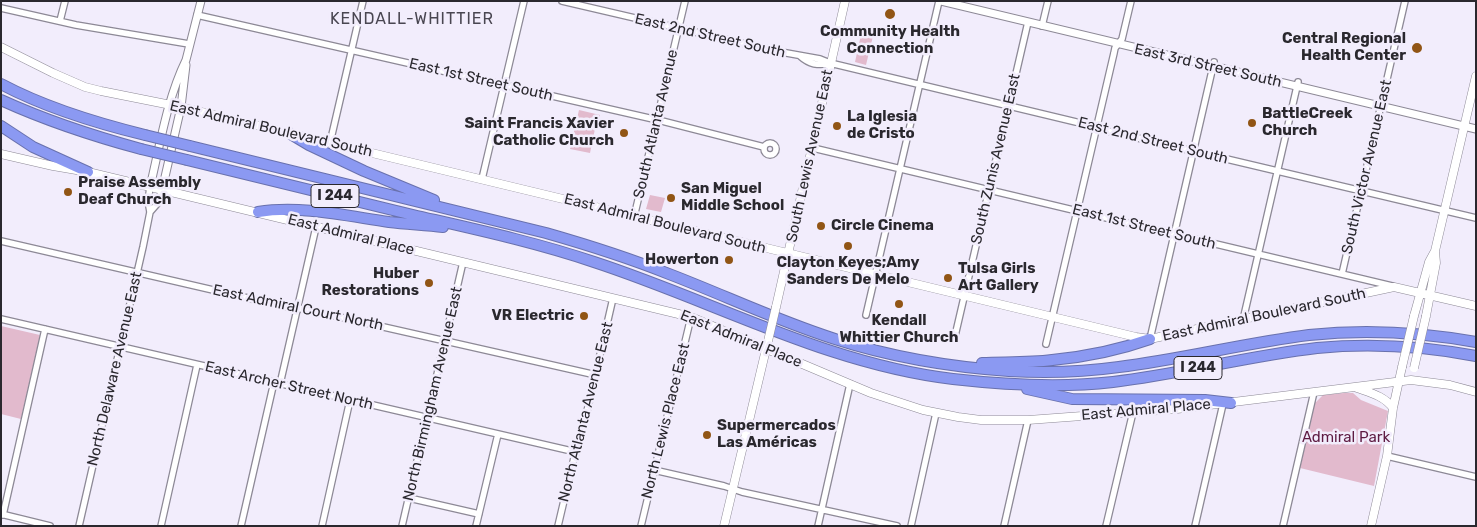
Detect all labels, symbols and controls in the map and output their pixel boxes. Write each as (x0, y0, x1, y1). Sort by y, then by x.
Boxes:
marker: Community Health Connection (883, 7, 897, 21)
district label: KENDALL-WHITTIER (328, 9, 496, 29)
street label: East 2nd Street South (633, 10, 787, 62)
place label: Community Health Connection (820, 23, 960, 58)
place label: Central Regional Health Center (1282, 30, 1406, 65)
street label: East 3rd Street South (1133, 40, 1283, 92)
marker: Central Regional Health Center (1410, 41, 1424, 55)
street label: South Atlanta Avenue (630, 48, 682, 200)
street label: East 1st Street South (407, 55, 555, 105)
street label: South Lewis Avenue East (783, 68, 837, 244)
street label: South Zunis Avenue East (968, 72, 1024, 246)
street label: South Victor Avenue East (1338, 78, 1396, 256)
street label: East Admiral Boulevard South (168, 97, 374, 161)
place label: BattleCreek Church (1262, 105, 1352, 140)
place label: La Iglesia de Cristo (847, 108, 917, 143)
street label: East 2nd Street South (1076, 114, 1230, 168)
place label: Saint Francis Xavier Catholic Church (464, 115, 614, 150)
marker: BattleCreek Church (1246, 117, 1258, 129)
marker: La Iglesia de Cristo (831, 120, 843, 132)
marker: Saint Francis Xavier Catholic Church (618, 127, 630, 139)
place label: Praise Assembly Deaf Church (78, 174, 201, 209)
place label: San Miguel Middle School (681, 180, 784, 215)
road number: I 244 (311, 185, 359, 208)
marker: Praise Assembly Deaf Church (62, 186, 74, 198)
street label: East Admiral Boulevard South (562, 190, 768, 258)
marker: San Miguel Middle School (665, 192, 677, 204)
street label: East 1st Street South (1070, 200, 1218, 254)
street label: East Admiral Place (286, 211, 416, 259)
place label: Circle Cinema (831, 217, 934, 235)
marker: Circle Cinema (815, 220, 827, 232)
marker: Clayton Keyes;Amy Sanders De Melo (842, 240, 854, 252)
place label: Howerton (645, 251, 719, 269)
marker: Howerton (723, 254, 735, 266)
place label: Clayton Keyes;Amy Sanders De Melo (777, 254, 919, 289)
place label: Tulsa Girls Art Gallery (958, 260, 1039, 295)
place label: Huber Restorations (322, 265, 419, 300)
street label: North Delaware Avenue East (84, 270, 146, 468)
marker: Tulsa Girls Art Gallery (942, 272, 954, 284)
marker: Huber Restorations (423, 277, 435, 289)
street label: East Admiral Court North (211, 281, 385, 335)
street label: North Birmingham Avenue East (400, 285, 466, 503)
street label: East Admiral Boulevard South (1161, 285, 1367, 345)
marker: Kendall Whittier Church (893, 298, 905, 310)
street label: East Admiral Place (677, 306, 805, 372)
place label: VR Electric (491, 307, 574, 325)
marker: VR Electric (578, 310, 590, 322)
place label: Kendall Whittier Church (840, 312, 958, 347)
street label: North Atlanta Avenue East (555, 320, 617, 504)
street label: North Lewis Place East (638, 341, 694, 501)
road number: I 244 (1174, 356, 1222, 379)
street label: East Archer Street North (203, 358, 375, 414)
street label: East Admiral Place (1081, 395, 1211, 425)
place label: Supermercados Las Américas (717, 417, 836, 452)
marker: Supermercados Las Américas (701, 429, 713, 441)
park label: Admiral Park (1302, 429, 1390, 447)

